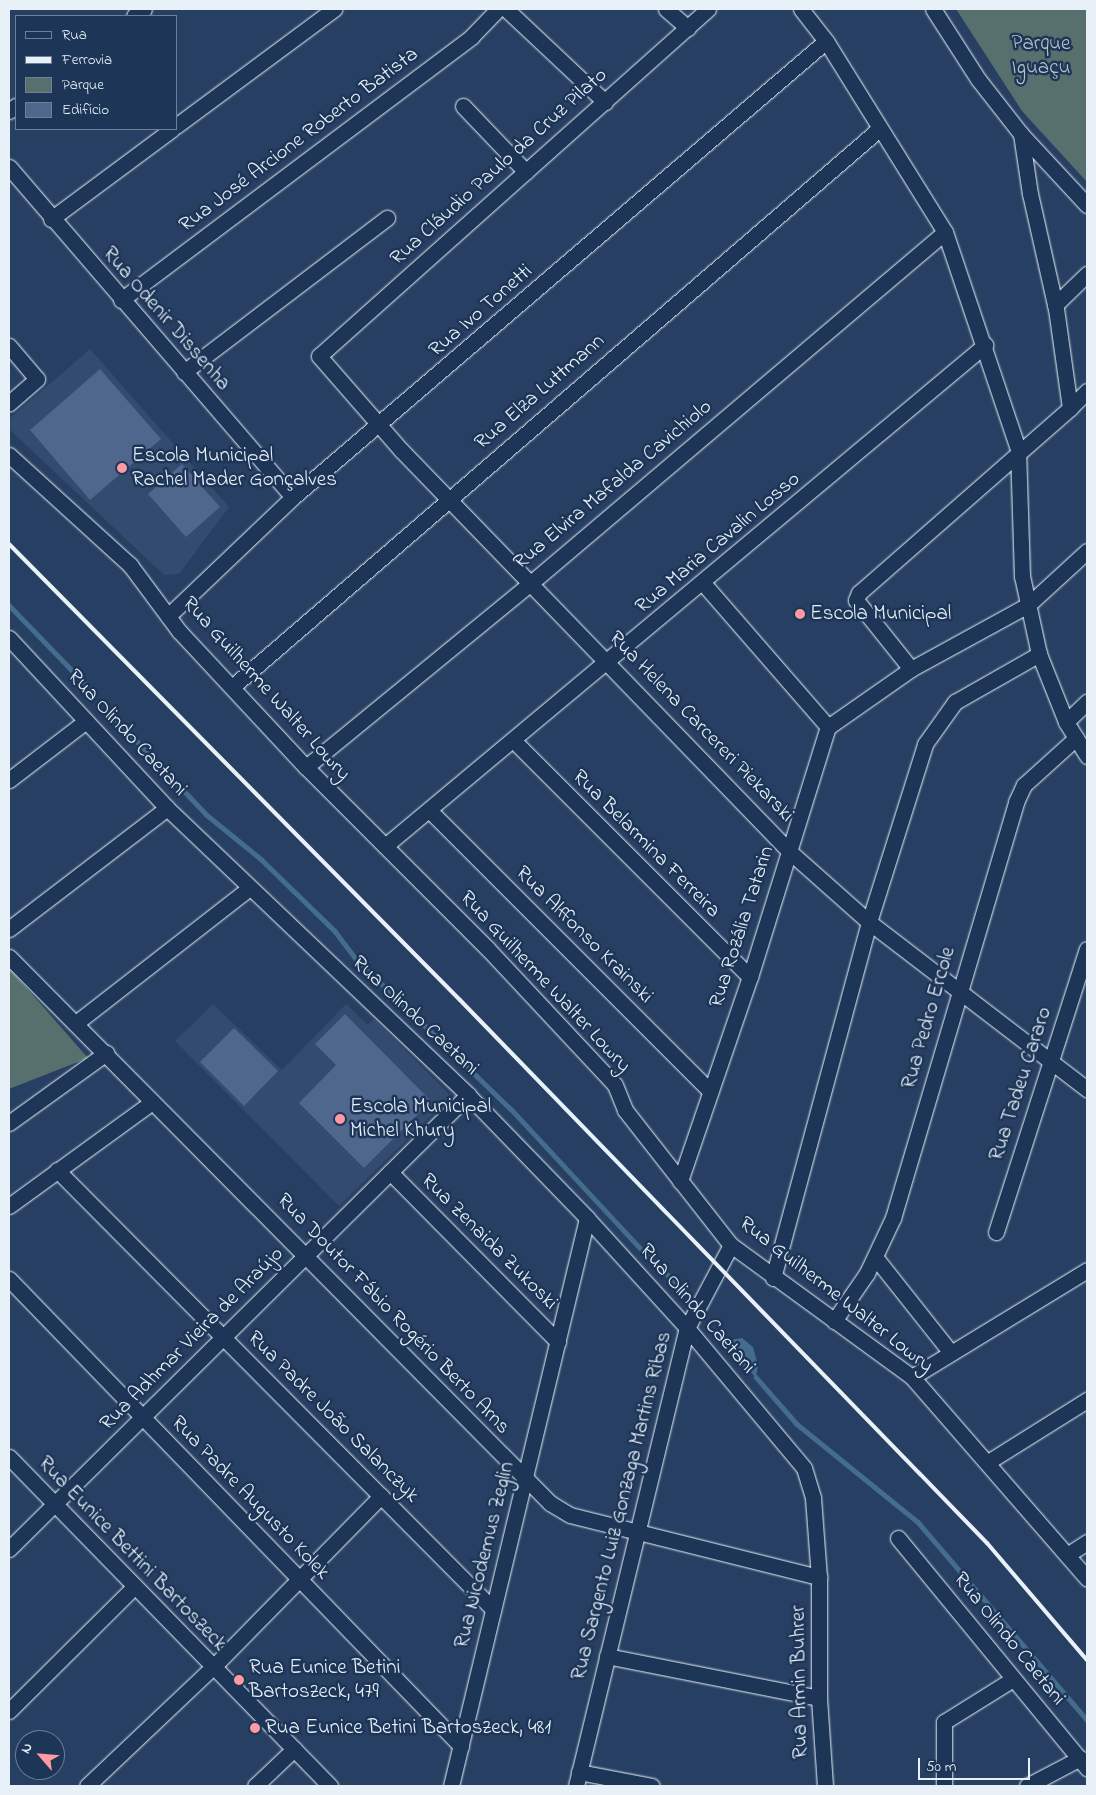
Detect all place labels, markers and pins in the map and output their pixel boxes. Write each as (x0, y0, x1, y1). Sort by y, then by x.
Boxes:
place label: Escola Municipal Rachel Mader Gonçalves (132, 443, 337, 493)
marker: Escola Municipal Rachel Mader Gonçalves (116, 462, 128, 474)
place label: Escola Municipal (810, 601, 951, 627)
marker: Escola Municipal (794, 608, 806, 620)
place label: Escola Municipal Michel Khury (350, 1094, 491, 1144)
marker: Escola Municipal Michel Khury (334, 1113, 346, 1125)
place label: Rua Eunice Betini Bartoszeck, 479 (249, 1655, 400, 1705)
marker: Rua Eunice Betini Bartoszeck, 479 (233, 1674, 245, 1686)
place label: Rua Eunice Betini Bartoszeck, 481 (265, 1715, 551, 1741)
marker: Rua Eunice Betini Bartoszeck, 481 (249, 1722, 261, 1734)

